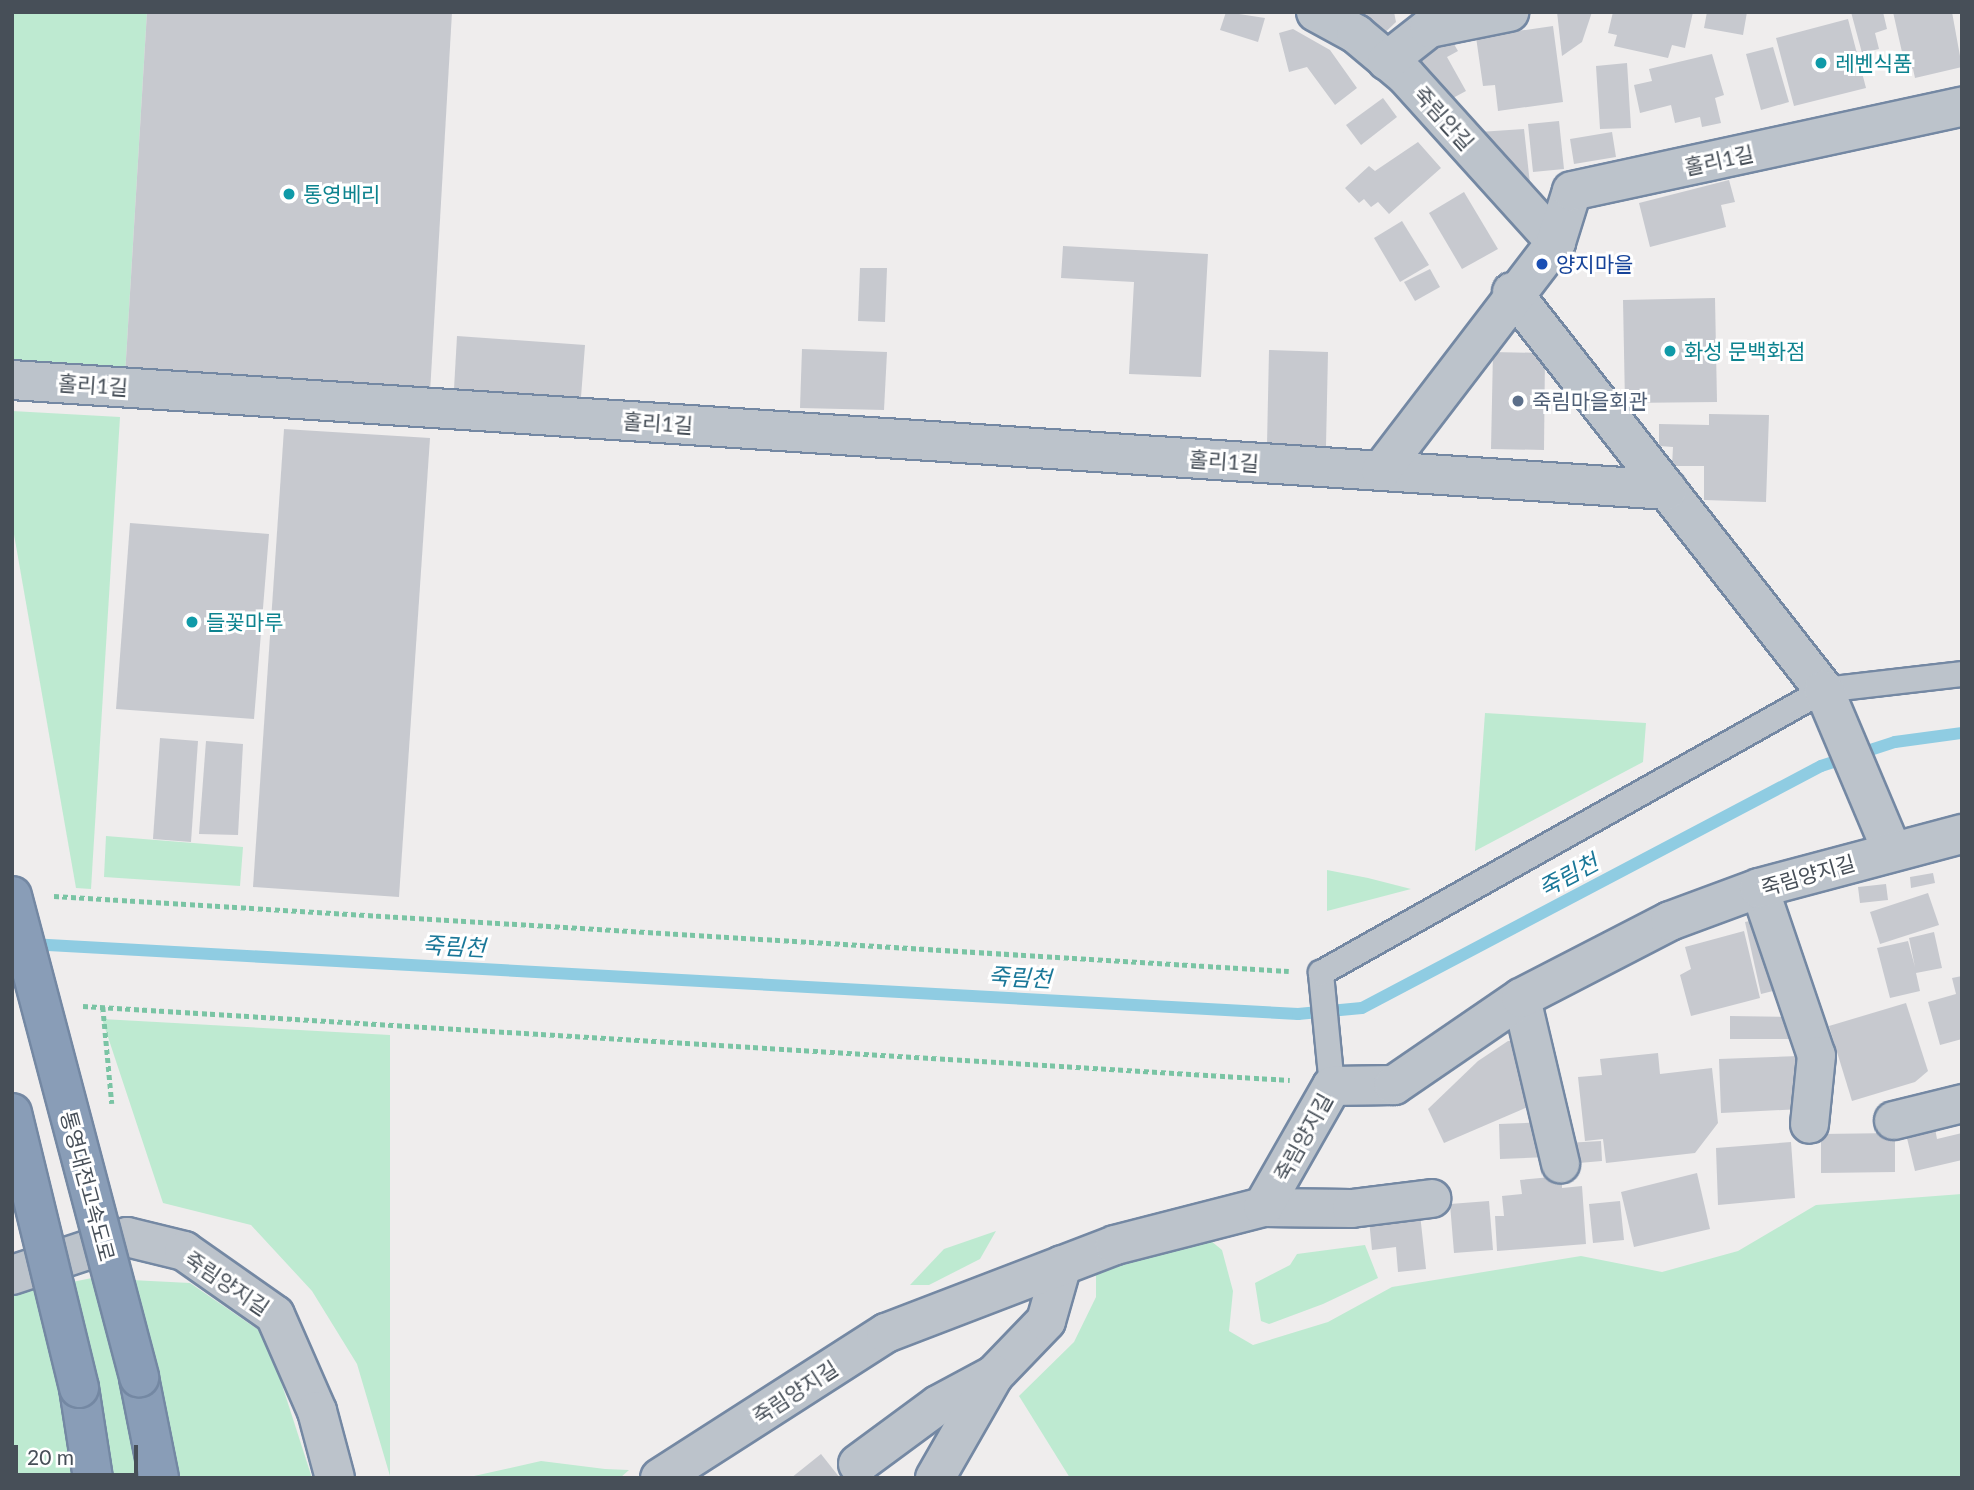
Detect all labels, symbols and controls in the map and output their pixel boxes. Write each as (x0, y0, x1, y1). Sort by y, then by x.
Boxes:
place label: 레벤식품 (1835, 50, 1912, 76)
marker: 레벤식품 (1813, 55, 1829, 71)
street label: 죽림안길 (1409, 81, 1479, 155)
street label: 홀리1길 (1682, 140, 1756, 180)
place label: 통영베리 (303, 181, 380, 207)
marker: 통영베리 (281, 186, 297, 202)
place label: 양지마을 (1556, 251, 1633, 277)
marker: 양지마을 (1534, 256, 1550, 272)
place label: 화성 문백화점 (1684, 338, 1805, 364)
marker: 화성 문백화점 (1662, 343, 1678, 359)
street label: 홀리1길 (57, 370, 129, 400)
place label: 죽림마을회관 (1532, 388, 1648, 414)
marker: 죽림마을회관 (1510, 393, 1526, 409)
street label: 홀리1길 (622, 408, 694, 438)
street label: 홀리1길 (1188, 446, 1260, 476)
place label: 들꽃마루 (206, 609, 283, 635)
marker: 들꽃마루 (184, 614, 200, 630)
water label: 죽림천 (1533, 848, 1603, 902)
street label: 죽림양지길 (1758, 850, 1858, 900)
water label: 죽림천 (422, 931, 486, 961)
water label: 죽림천 (988, 962, 1052, 992)
street label: 죽림양지길 (1269, 1089, 1337, 1185)
street label: 통영대전고속도로 (56, 1108, 120, 1264)
street label: 죽림양지길 (180, 1246, 274, 1320)
street label: 죽림양지길 (748, 1355, 842, 1429)
scale bar (18, 1430, 142, 1474)
text: 20 m (27, 1444, 74, 1469)

